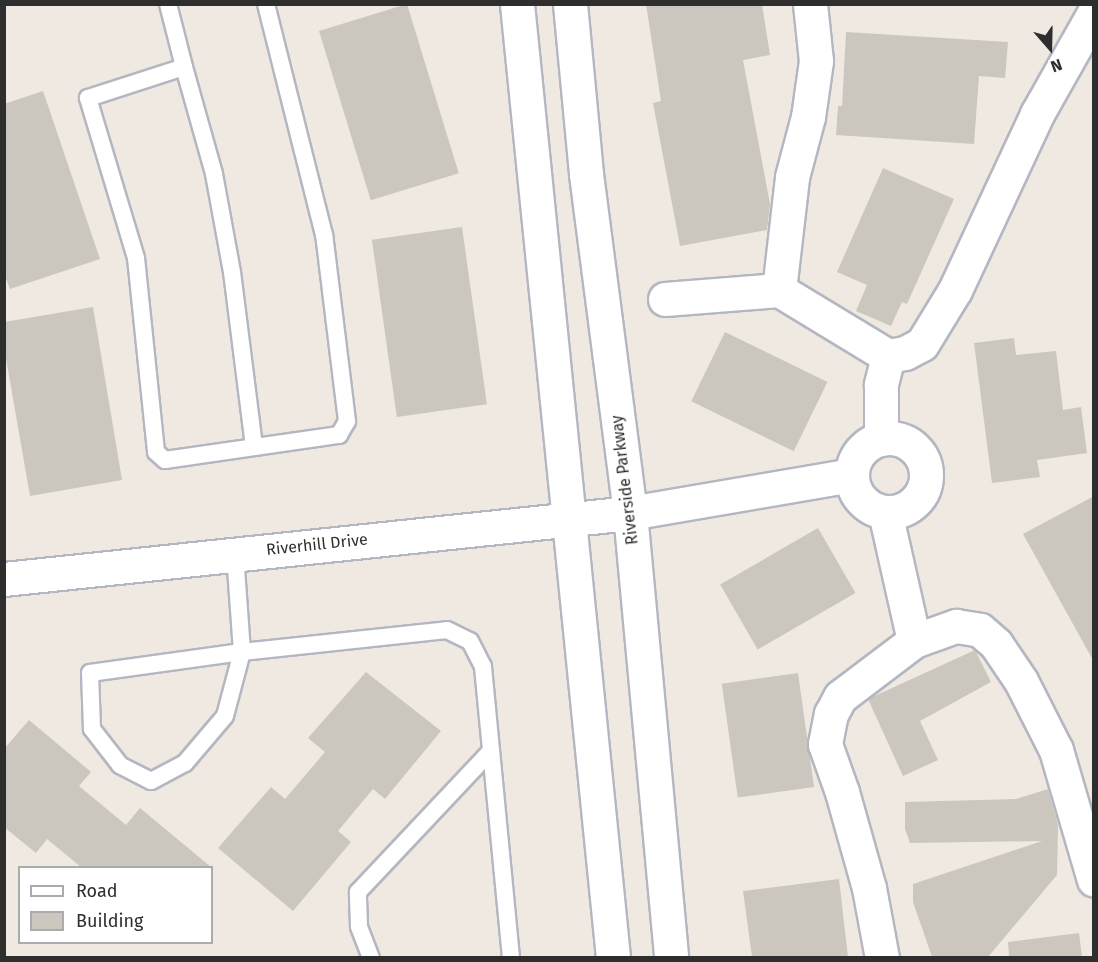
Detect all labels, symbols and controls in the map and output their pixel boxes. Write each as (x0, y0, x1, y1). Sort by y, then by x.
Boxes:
north arrow (1020, 18, 1080, 78)
text: N (1048, 55, 1065, 76)
street label: Riverside Parkway (608, 414, 642, 546)
street label: Riverhill Drive (265, 530, 369, 560)
legend (18, 866, 213, 944)
text: Road (76, 880, 118, 902)
text: Building (76, 910, 143, 932)

